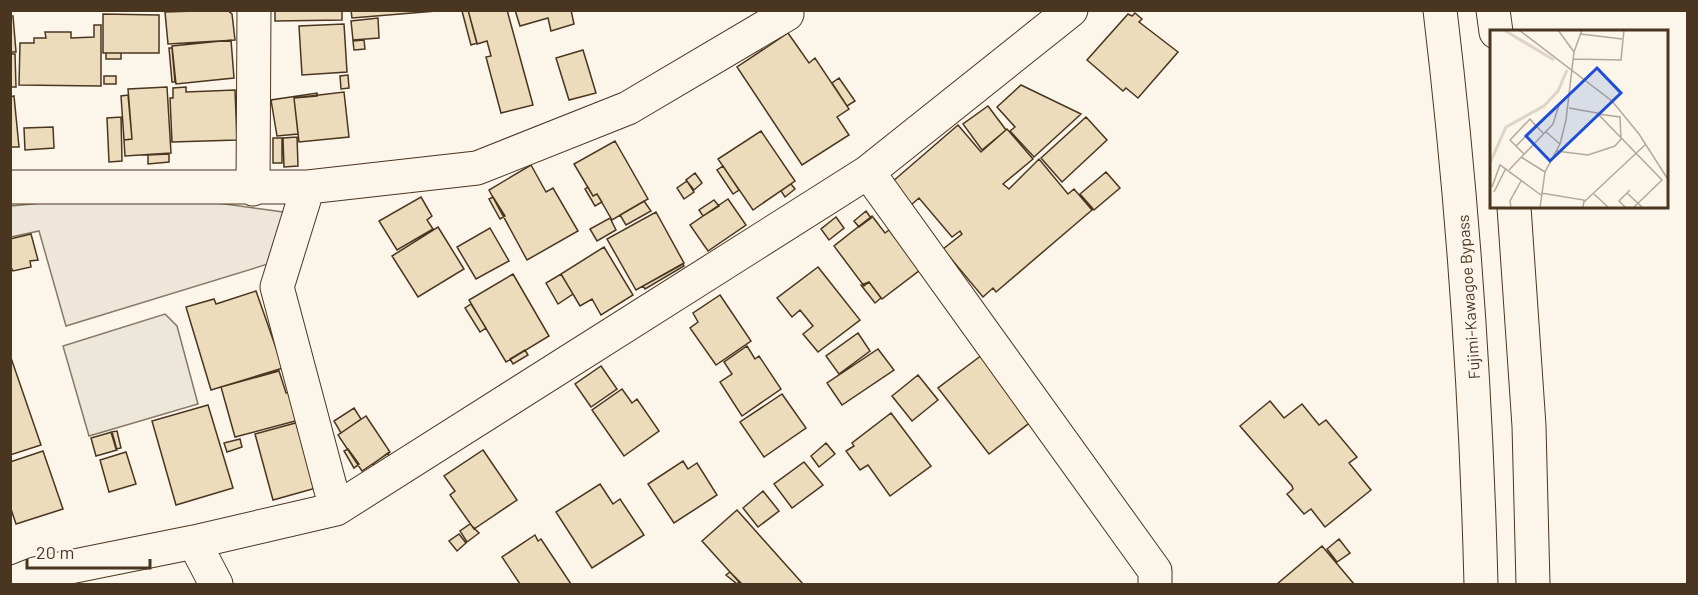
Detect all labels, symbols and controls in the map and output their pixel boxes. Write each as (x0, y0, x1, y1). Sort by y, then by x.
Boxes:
inset map (1490, 30, 1668, 208)
street label: Fujimi-Kawagoe Bypass (1453, 214, 1483, 380)
scale bar (27, 532, 150, 570)
text: 20 m (36, 541, 74, 563)

